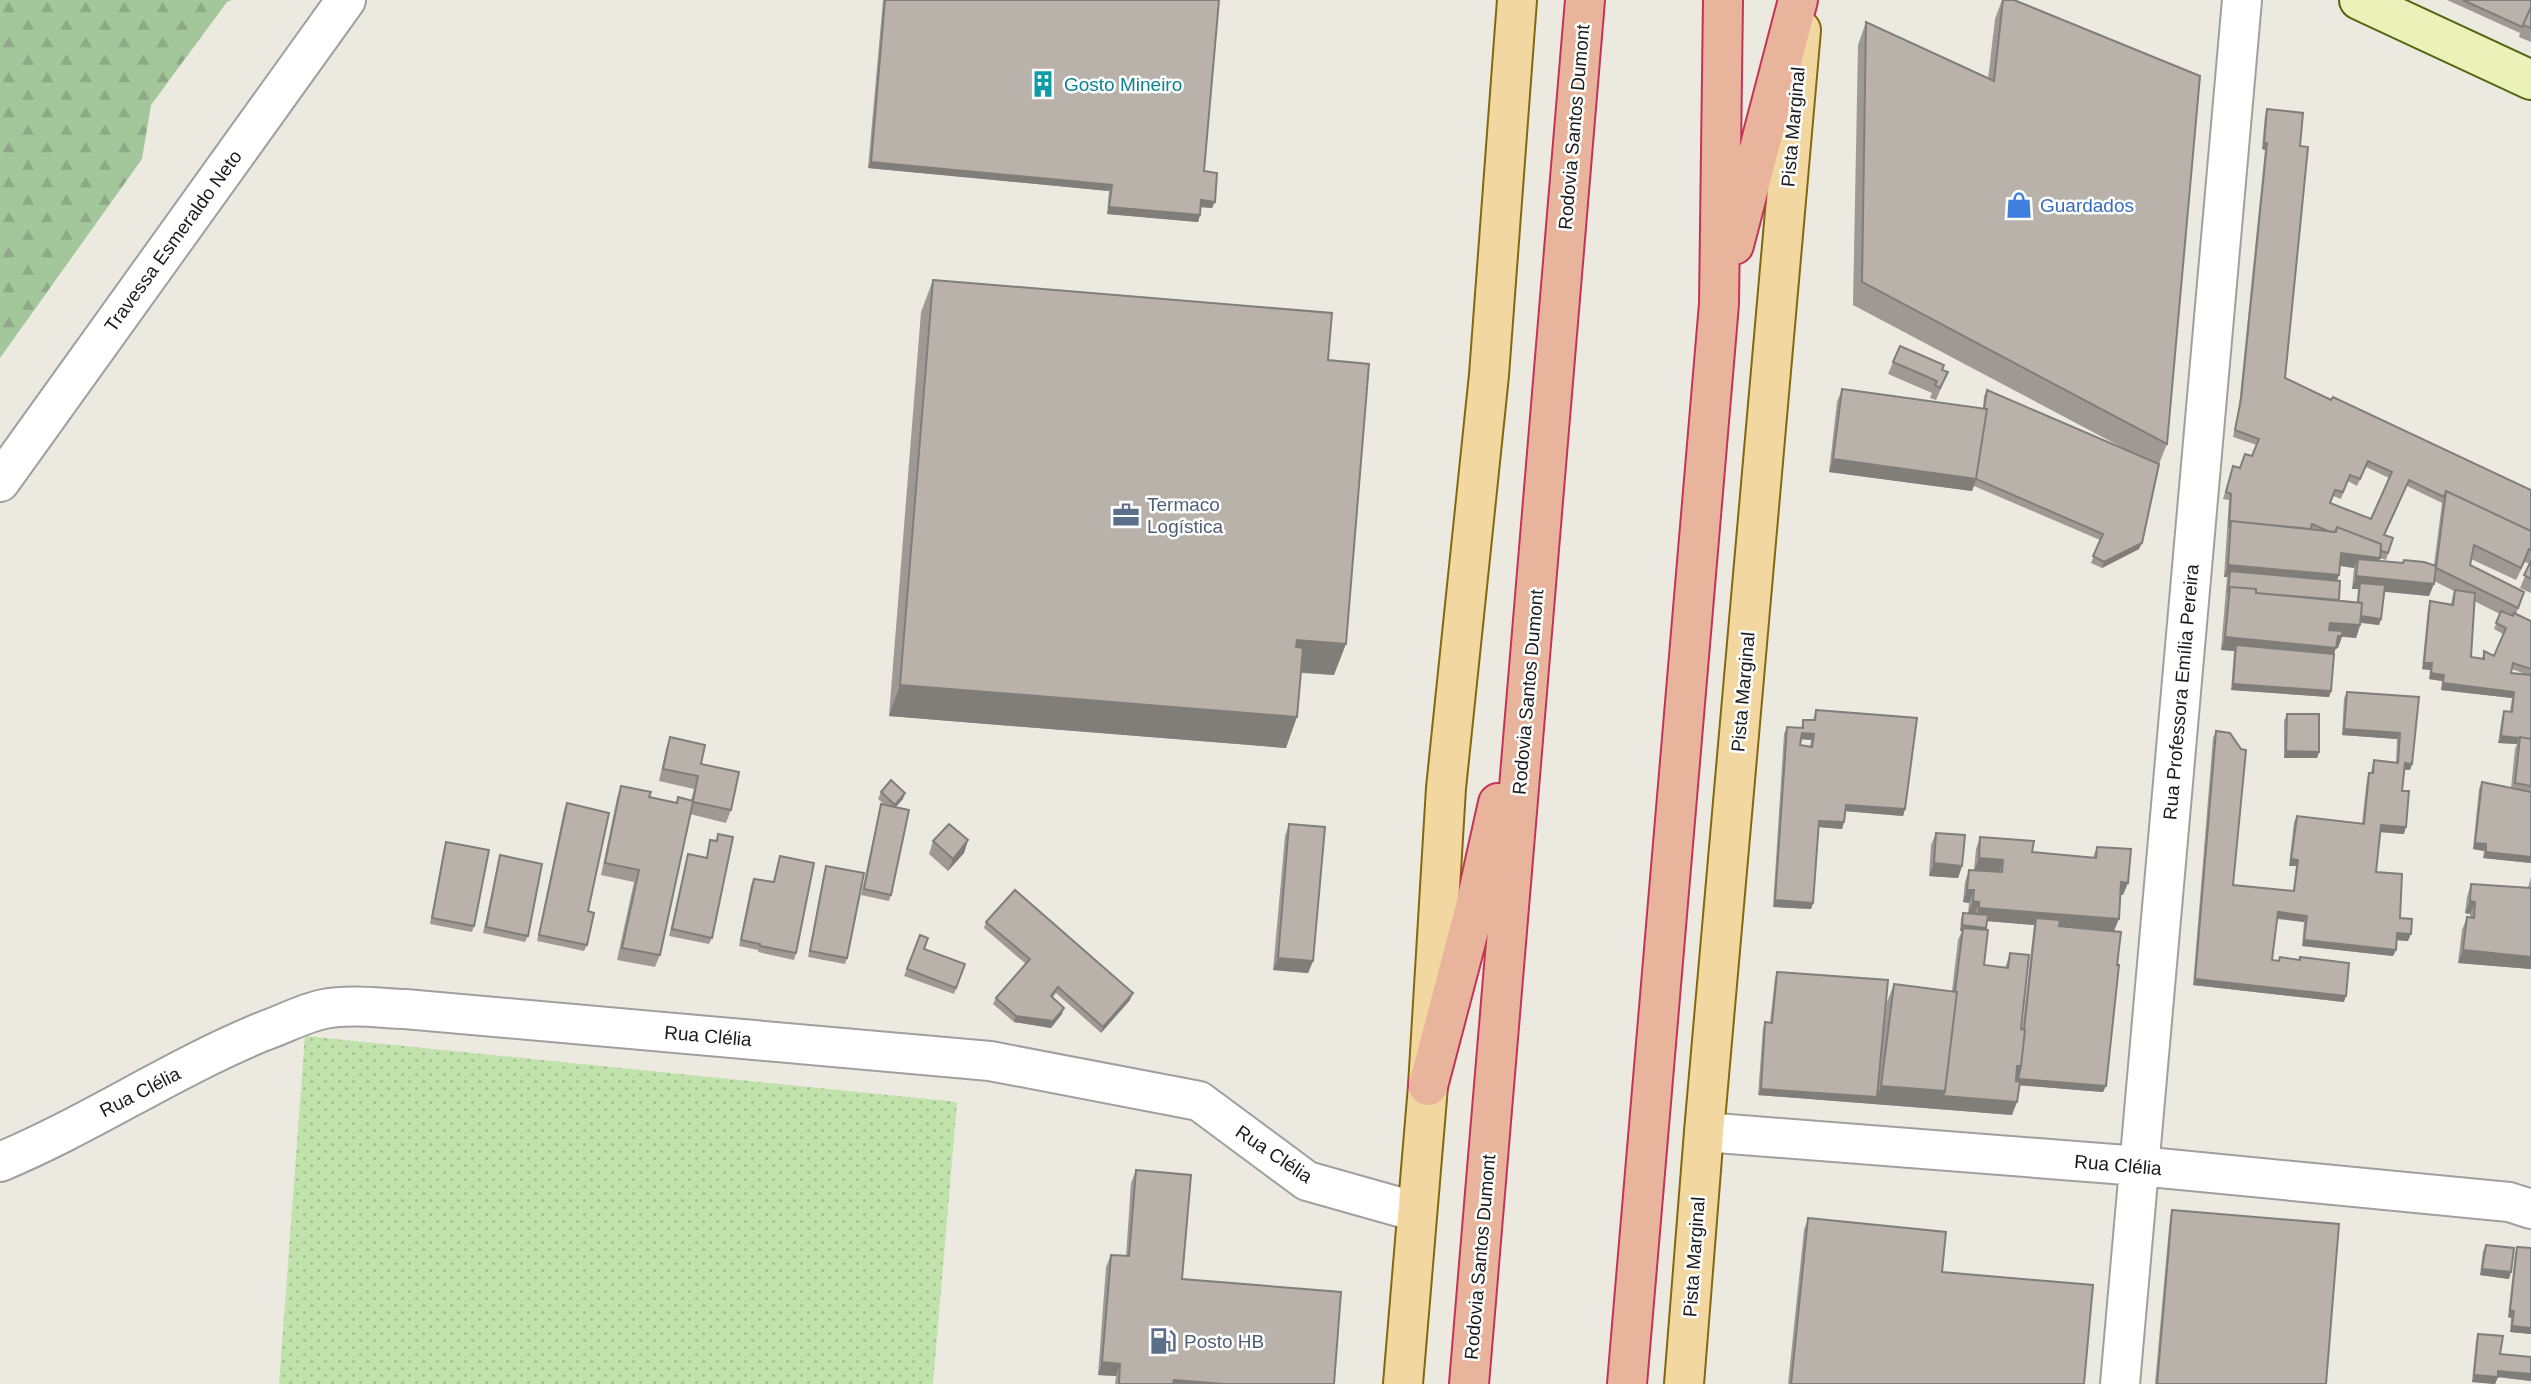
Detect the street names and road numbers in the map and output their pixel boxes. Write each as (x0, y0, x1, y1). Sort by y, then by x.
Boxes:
street label: Rodovia Santos Dumont (1555, 23, 1593, 230)
street label: Pista Marginal (1777, 66, 1809, 188)
street label: Travessa Esmeraldo Neto (100, 146, 246, 336)
street label: Rua Professora Emília Pereira (2159, 563, 2203, 821)
street label: Rodovia Santos Dumont (1509, 588, 1547, 795)
street label: Pista Marginal (1727, 631, 1759, 753)
street label: Rua Clélia (663, 1022, 753, 1050)
street label: Rua Clélia (96, 1063, 184, 1121)
street label: Rua Clélia (1232, 1121, 1317, 1187)
street label: Rua Clélia (2073, 1151, 2163, 1179)
street label: Rodovia Santos Dumont (1461, 1153, 1499, 1360)
street label: Pista Marginal (1679, 1196, 1709, 1318)

